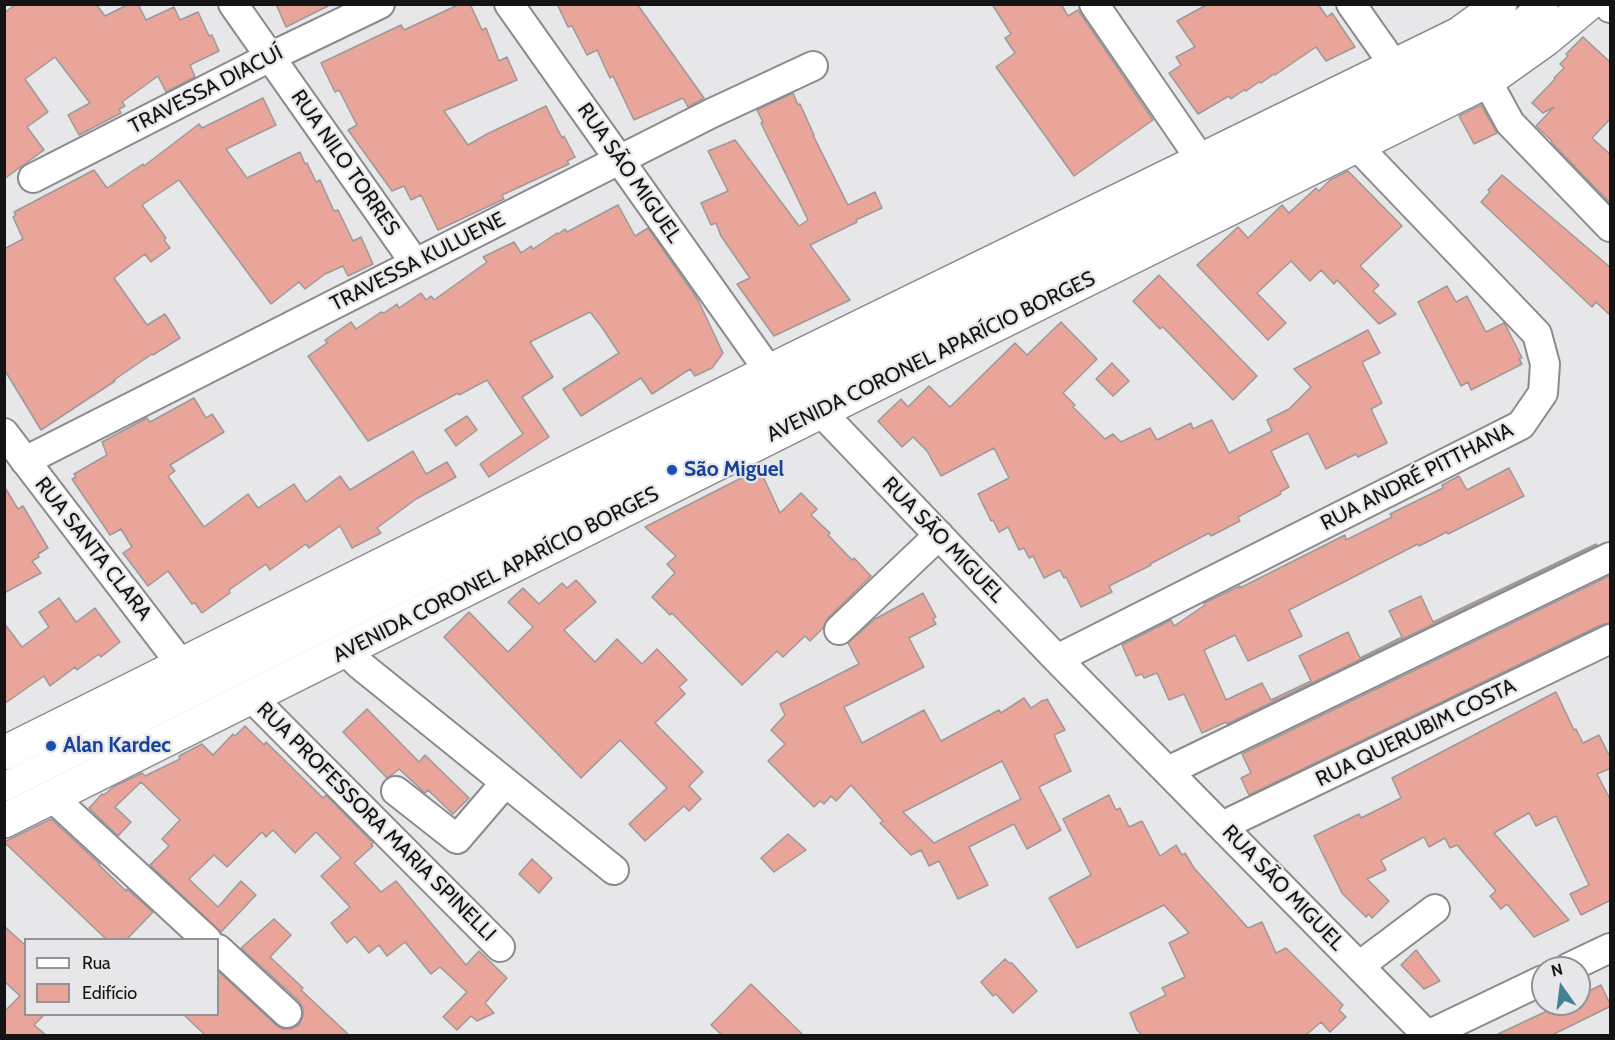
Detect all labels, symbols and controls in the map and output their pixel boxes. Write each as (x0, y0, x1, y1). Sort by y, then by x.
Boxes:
street label: TRAVESSA DIACUÍ (125, 40, 287, 140)
street label: RUA NILO TORRES (285, 85, 405, 241)
street label: RUA SÃO MIGUEL (571, 98, 687, 248)
street label: TRAVESSA KULUENE (326, 207, 510, 317)
street label: AVENIDA CORONEL APARÍCIO BORGES (763, 266, 1099, 448)
street label: RUA ANDRÉ PITTHANA (1317, 418, 1517, 536)
place label: São Miguel (684, 457, 784, 483)
marker: São Miguel (665, 463, 679, 477)
street label: RUA SANTA CLARA (29, 472, 157, 626)
street label: RUA SÃO MIGUEL (877, 472, 1009, 608)
street label: AVENIDA CORONEL APARÍCIO BORGES (329, 482, 663, 668)
street label: RUA QUERUBIM COSTA (1312, 674, 1520, 792)
street label: RUA PROFESSORA MARIA SPINELLI (251, 697, 501, 947)
place label: Alan Kardec (63, 733, 171, 759)
marker: Alan Kardec (44, 739, 58, 753)
street label: RUA SÃO MIGUEL (1217, 820, 1349, 956)
legend (24, 938, 219, 1016)
text: Rua (82, 952, 111, 974)
north arrow (1531, 956, 1591, 1016)
text: N (1549, 959, 1565, 981)
text: Edifício (82, 982, 137, 1004)

